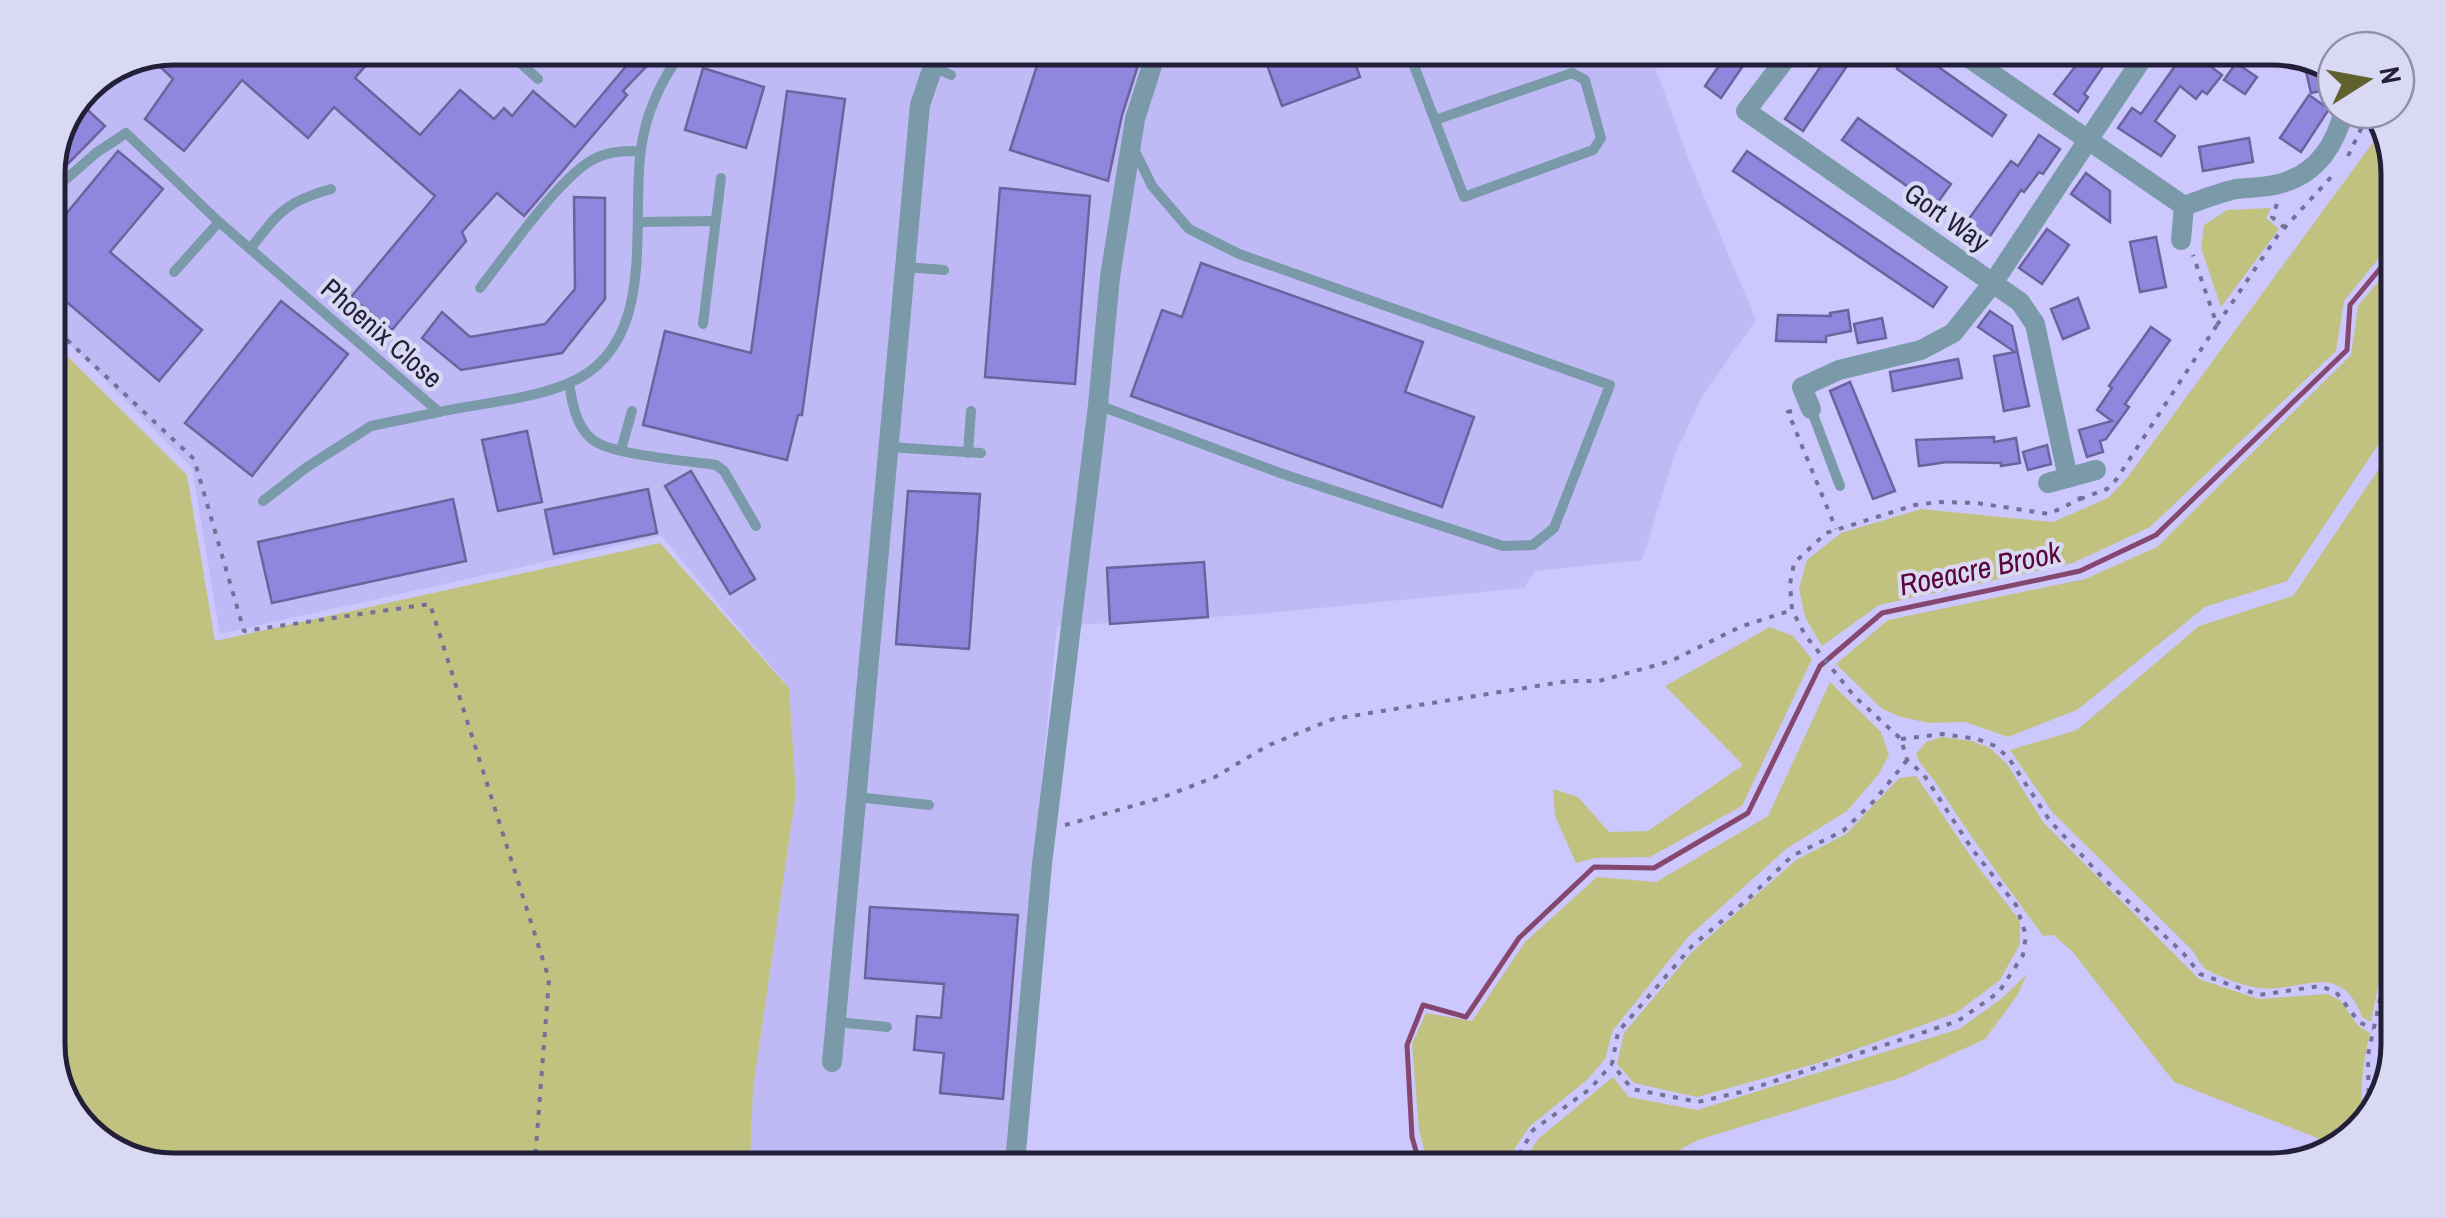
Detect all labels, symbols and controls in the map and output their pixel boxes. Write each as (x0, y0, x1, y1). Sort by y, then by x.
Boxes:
north arrow (2316, 30, 2416, 130)
text: N (2370, 63, 2411, 87)
street label: Gort Way (1897, 174, 1998, 260)
street label: Phoenix Close (313, 270, 451, 396)
water label: Roeacre Brook (1895, 531, 2066, 605)

